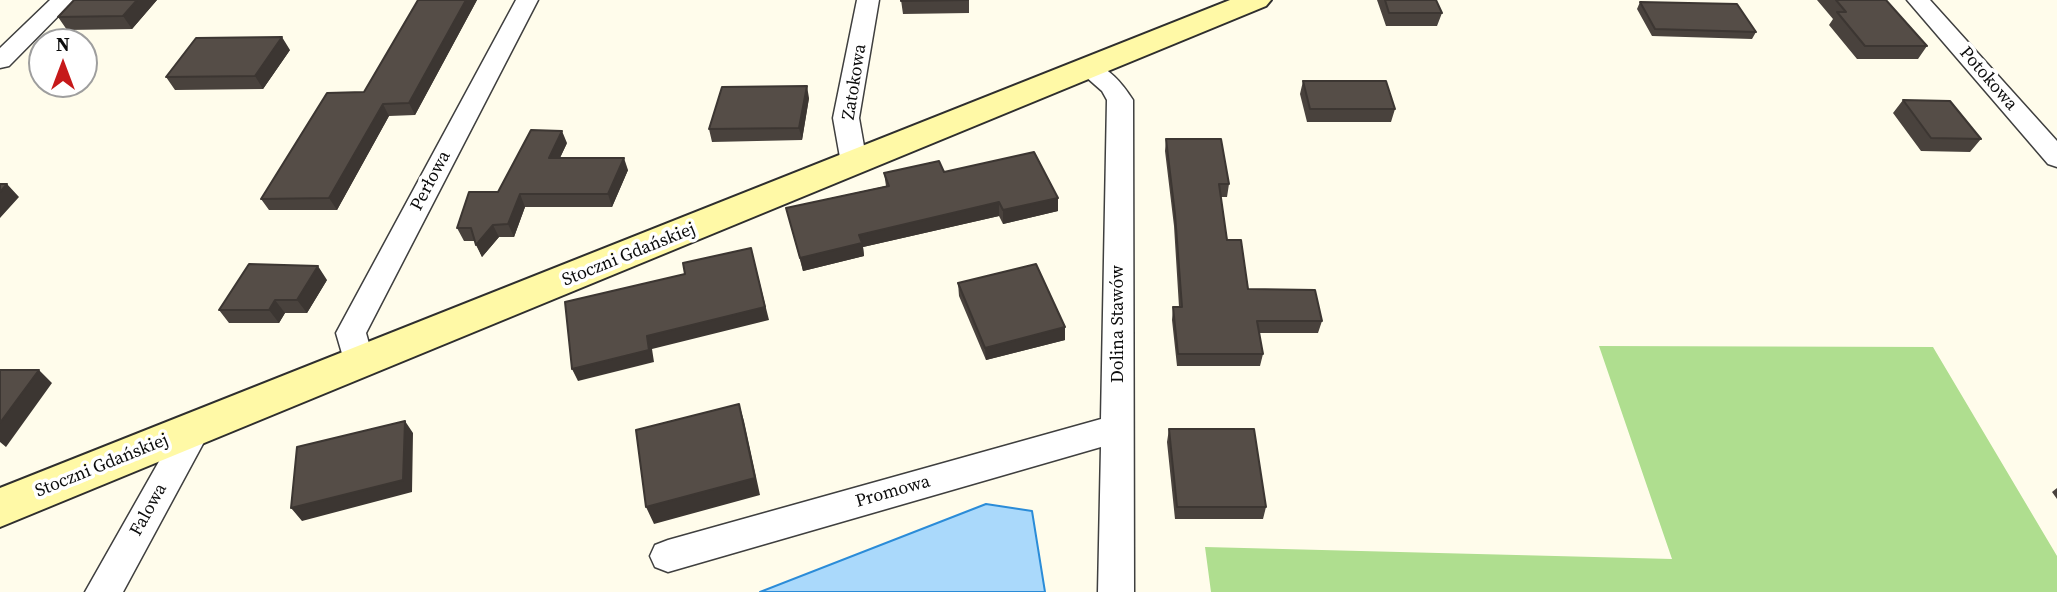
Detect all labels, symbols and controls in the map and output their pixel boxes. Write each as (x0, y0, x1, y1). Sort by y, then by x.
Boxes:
north arrow (28, 28, 98, 98)
text: N (56, 31, 70, 57)
street label: Zatokowa (838, 42, 872, 122)
street label: Potokowa (1954, 43, 2022, 115)
street label: Perłowa (406, 147, 456, 215)
street label: Stoczni Gdańskiej (559, 218, 699, 292)
street label: Dolina Stawów (1107, 265, 1129, 383)
street label: Stoczni Gdańskiej (32, 429, 172, 503)
street label: Promowa (853, 471, 933, 513)
street label: Falowa (126, 480, 172, 540)

